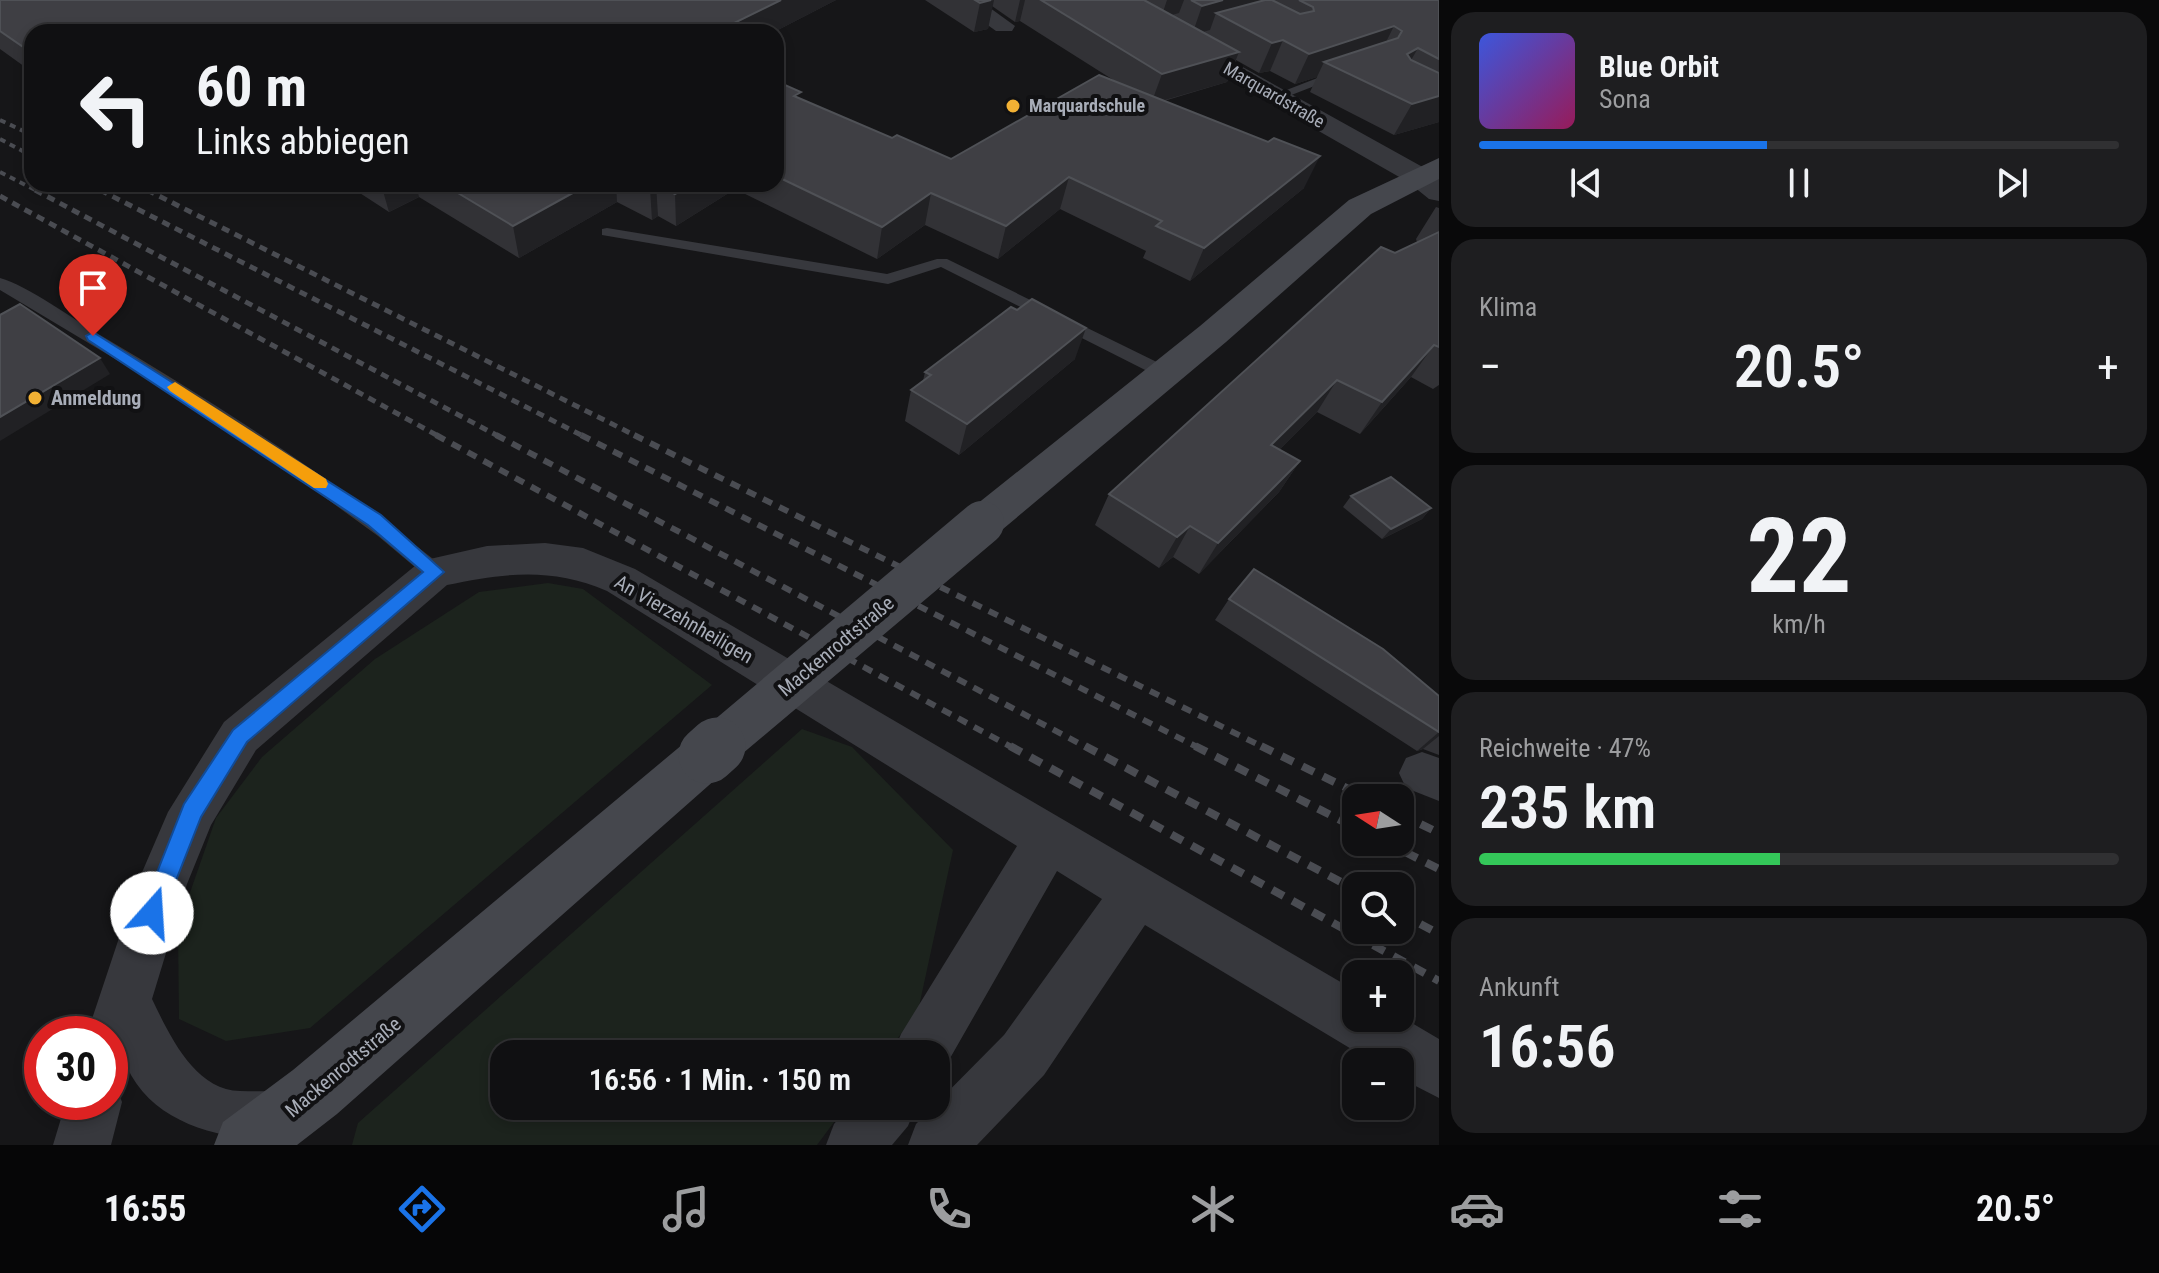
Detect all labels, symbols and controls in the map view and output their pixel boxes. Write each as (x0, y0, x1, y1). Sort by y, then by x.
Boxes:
text: Blue Orbit (1599, 49, 1719, 84)
text: 60 m (196, 54, 307, 120)
icon: left (64, 56, 168, 160)
street label: Marquardstraße (1220, 57, 1329, 132)
text: Sona (1599, 84, 1651, 114)
place label: Marquardschule (1029, 95, 1146, 116)
marker: Marquardschule (1004, 97, 1022, 115)
text: Links abbiegen (196, 121, 410, 163)
icon: previous (1564, 161, 1608, 205)
icon: pause (1777, 161, 1821, 205)
icon: next (1990, 161, 2034, 205)
pin (59, 254, 127, 336)
icon: arrive (71, 266, 115, 310)
text: Klima (1479, 292, 1537, 322)
text: 20.5° (1734, 331, 1864, 402)
text: − (1479, 341, 1501, 393)
text: + (2097, 341, 2119, 393)
place label: Anmeldung (51, 386, 141, 410)
marker: Anmeldung (26, 389, 44, 407)
text: 22 (1746, 496, 1852, 617)
street label: An Vierzehnheiligen (610, 570, 758, 668)
street label: Mackenrodtstraße (773, 591, 899, 701)
text: km/h (1772, 609, 1826, 639)
text: Reichweite · 47% (1479, 733, 1651, 763)
text: 235 km (1479, 772, 1656, 843)
north arrow (1342, 784, 1414, 856)
map controls (1342, 784, 1414, 1120)
position arrow (110, 871, 194, 955)
button: search (1342, 872, 1414, 944)
button: + (1342, 960, 1414, 1032)
text: Ankunft (1479, 972, 1559, 1002)
text: 16:56 (1479, 1011, 1616, 1082)
street label: Mackenrodtstraße (280, 1012, 406, 1122)
speed limit sign: 30 (24, 1016, 128, 1120)
button: − (1342, 1048, 1414, 1120)
text: 16:56 · 1 Min. · 150 m (589, 1062, 851, 1097)
icon: directions (394, 1181, 450, 1237)
icon: music (658, 1181, 714, 1237)
icon: phone (921, 1181, 977, 1237)
icon: climate (1185, 1181, 1241, 1237)
icon: car (1449, 1181, 1505, 1237)
icon: filters (1712, 1181, 1768, 1237)
text: 16:55 (104, 1188, 186, 1230)
text: 20.5° (1976, 1188, 2055, 1230)

